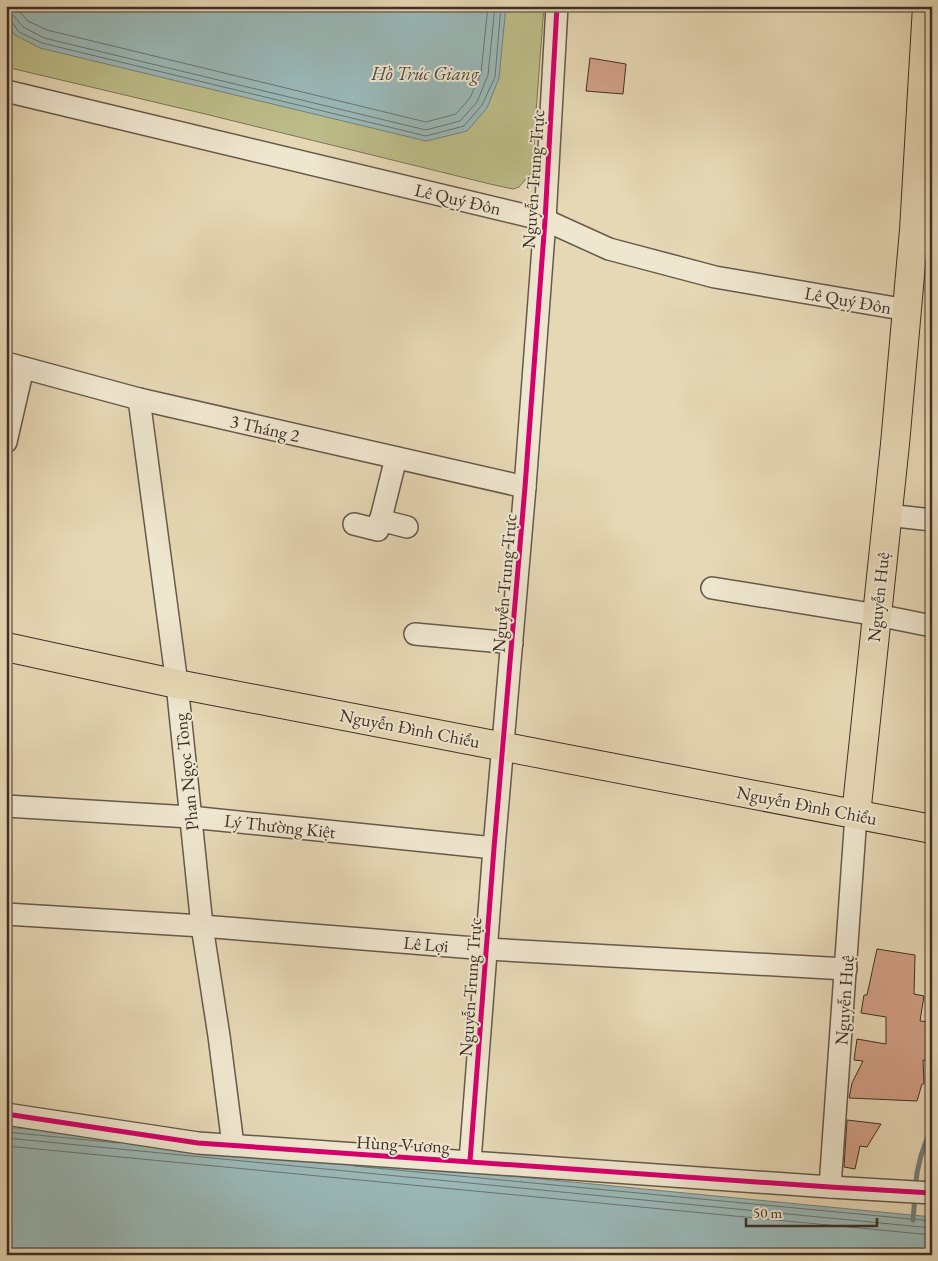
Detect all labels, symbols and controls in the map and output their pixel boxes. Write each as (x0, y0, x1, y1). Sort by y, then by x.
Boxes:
water label: Hồ Trúc Giang (370, 61, 480, 86)
street label: Nguyễn Trung Trực (517, 109, 549, 249)
street label: Lê Quý Đôn (413, 178, 504, 220)
street label: Lê Quý Đôn (803, 281, 894, 319)
street label: 3 Tháng 2 (228, 409, 302, 447)
street label: Nguyễn Trung Trực (486, 512, 522, 654)
street label: Nguyễn Huệ (862, 551, 894, 643)
street label: Nguyễn Đình Chiểu (338, 703, 483, 753)
street label: Phan Ngọc Tòng (168, 712, 204, 832)
street label: Nguyễn Đình Chiểu (735, 780, 880, 830)
street label: Lý Thường Kiệt (223, 809, 337, 843)
street label: Nguyễn Trung Trực (454, 917, 486, 1057)
street label: Lê Lợi (402, 931, 450, 957)
street label: Nguyễn Huệ (829, 954, 859, 1046)
street label: Hùng Vương (356, 1130, 451, 1158)
scale bar (746, 1196, 877, 1228)
text: 50 m (753, 1203, 782, 1222)

